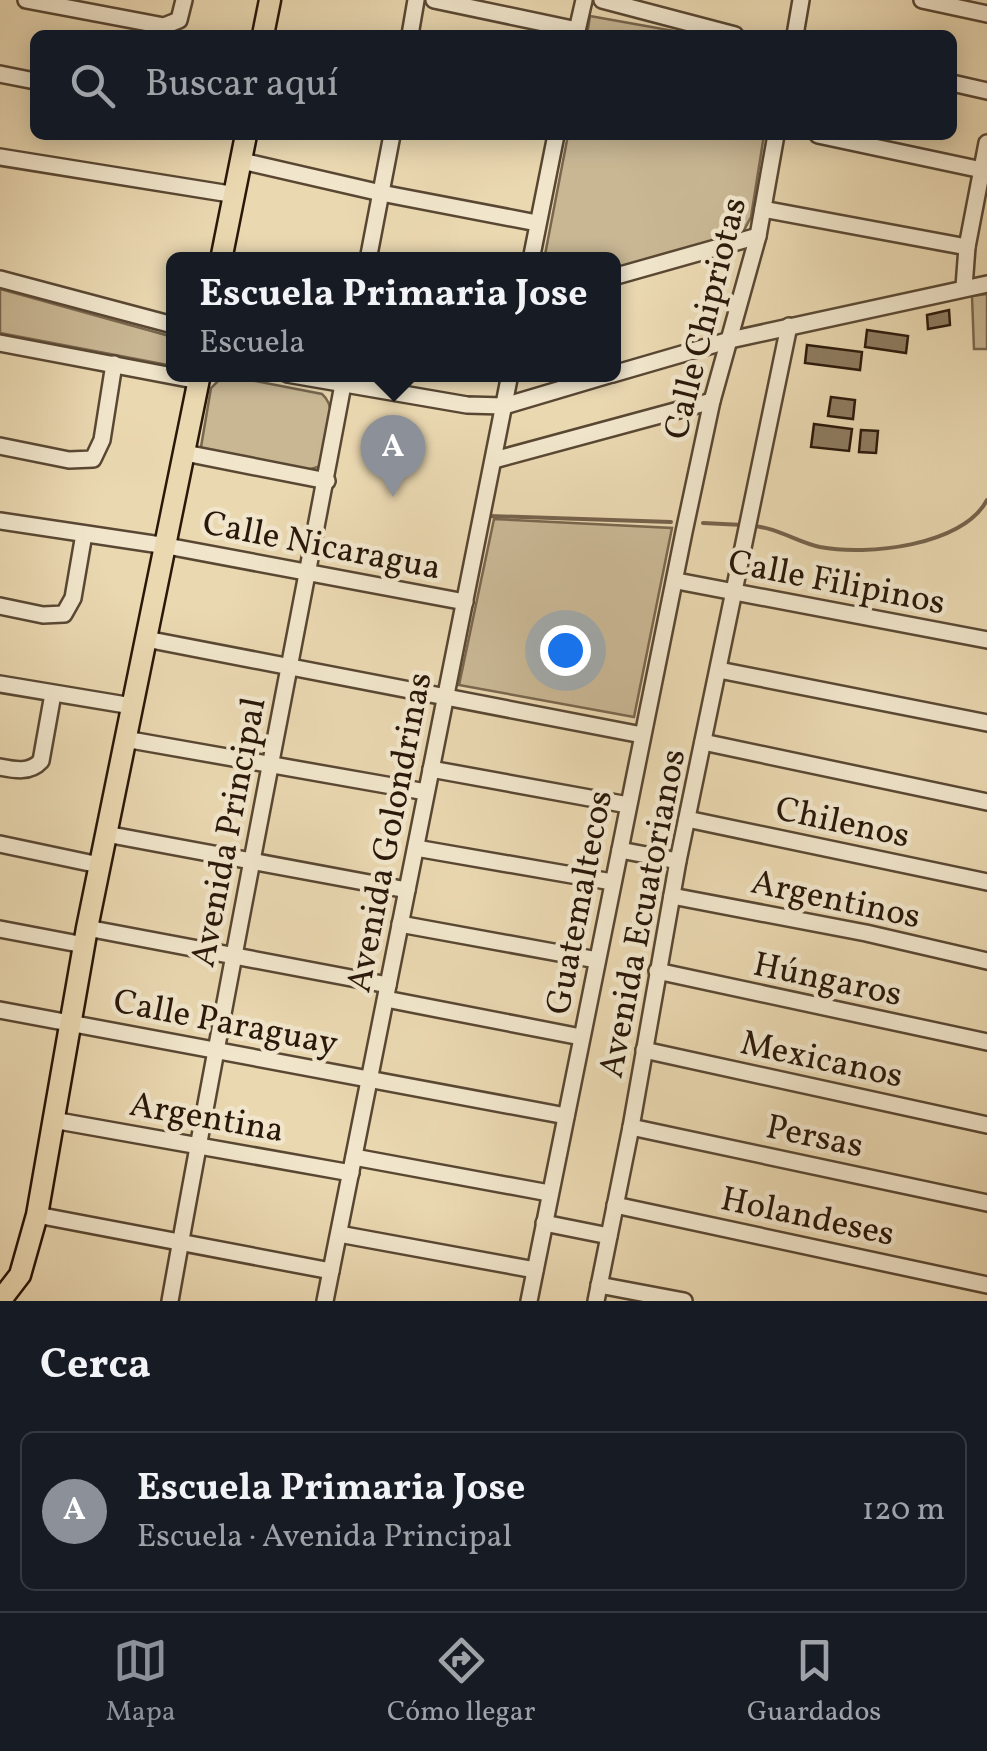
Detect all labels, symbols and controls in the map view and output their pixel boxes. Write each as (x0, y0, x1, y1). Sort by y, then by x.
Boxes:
search box (30, 30, 957, 140)
icon: search (65, 58, 120, 113)
text: Buscar aquí (145, 59, 338, 112)
street label: Calle Chipriotas (654, 193, 760, 445)
popup (166, 252, 621, 382)
text: Escuela Primaria Jose (199, 269, 588, 322)
text: Escuela (199, 322, 305, 366)
pin: A (360, 414, 426, 497)
street label: Calle Nicaragua (198, 500, 445, 594)
street label: Calle Filipinos (724, 539, 949, 628)
your location (540, 625, 591, 676)
street label: Avenida Golondrinas (336, 669, 446, 997)
street label: Avenida Principal (180, 694, 280, 971)
street label: Avenida Ecuatorianos (589, 745, 699, 1082)
street label: Guatemaltecos (536, 786, 626, 1019)
street label: Chilenos (771, 786, 914, 862)
street label: Argentinos (746, 860, 924, 942)
street label: Húngaros (749, 942, 906, 1020)
street label: Calle Paraguay (109, 979, 342, 1069)
street label: Mexicanos (736, 1020, 907, 1102)
street label: Argentina (126, 1082, 287, 1156)
street label: Persas (761, 1104, 867, 1172)
street label: Holandeses (716, 1176, 899, 1260)
text: Cerca (40, 1337, 151, 1396)
text: Escuela Primaria Jose (137, 1463, 525, 1516)
text: A (63, 1489, 86, 1533)
text: 120 m (862, 1489, 945, 1533)
text: Escuela · Avenida Principal (137, 1516, 512, 1560)
tab: Mapa (106, 1633, 176, 1732)
tab: Cómo llegar (387, 1633, 536, 1732)
tab: Guardados (747, 1633, 881, 1732)

